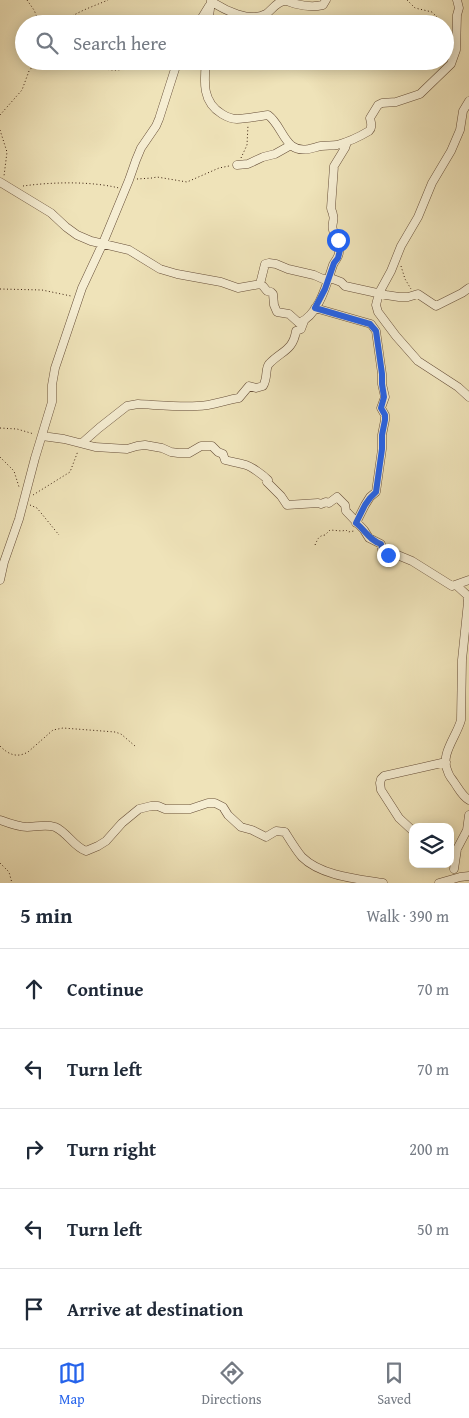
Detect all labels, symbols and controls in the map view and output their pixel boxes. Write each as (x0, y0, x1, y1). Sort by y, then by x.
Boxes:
search box (15, 15, 454, 70)
icon: search (33, 29, 61, 57)
text: Search here (73, 29, 167, 57)
route start (327, 229, 350, 252)
route end (377, 544, 400, 567)
map controls (409, 823, 454, 868)
button: layers (409, 823, 454, 868)
text: 5 min (20, 900, 72, 931)
text: Walk · 390 m (366, 904, 449, 928)
icon: ahead (20, 975, 48, 1003)
text: Continue (67, 975, 144, 1003)
text: 70 m (417, 977, 449, 1001)
icon: left (20, 1055, 48, 1083)
text: Turn left (67, 1055, 142, 1083)
text: 70 m (417, 1057, 449, 1081)
icon: right (20, 1135, 48, 1163)
text: Turn right (67, 1135, 156, 1163)
text: 200 m (409, 1137, 449, 1161)
icon: left (20, 1215, 48, 1243)
text: Turn left (67, 1215, 142, 1243)
text: 50 m (417, 1217, 449, 1241)
icon: arrive (20, 1295, 48, 1323)
text: Arrive at destination (67, 1295, 243, 1323)
tab: Map (58, 1359, 86, 1409)
tab: Directions (201, 1359, 262, 1409)
tab: Saved (377, 1359, 411, 1409)

